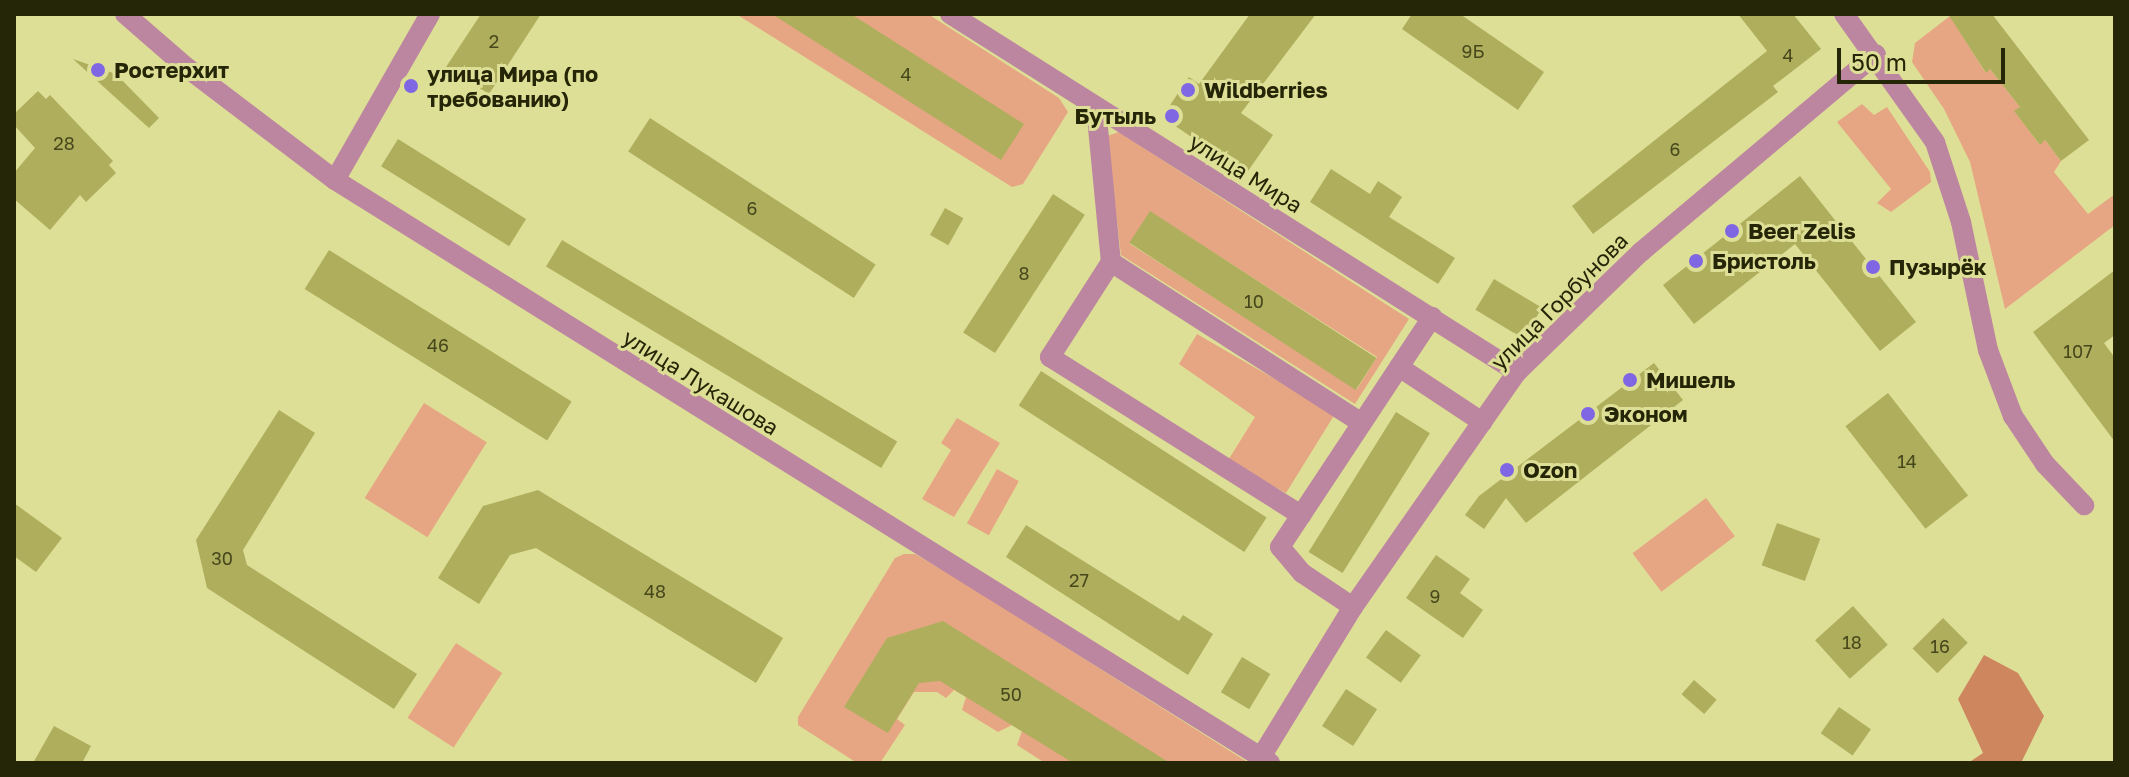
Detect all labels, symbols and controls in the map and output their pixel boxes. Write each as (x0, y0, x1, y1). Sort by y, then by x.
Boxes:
house number: 2 (489, 30, 499, 52)
scale bar (1841, 32, 2009, 82)
house number: 9Б (1462, 40, 1484, 62)
house number: 4 (1783, 44, 1793, 66)
text: 50 m (1851, 47, 1907, 76)
place label: Ростерхит (114, 57, 229, 83)
place label: улица Мира (по требованию) (427, 60, 598, 112)
marker: Ростерхит (89, 61, 107, 79)
house number: 4 (901, 63, 911, 85)
marker: улица Мира (по требованию) (402, 77, 420, 95)
place label: Wildberries (1204, 77, 1328, 103)
marker: Wildberries (1179, 81, 1197, 99)
place label: Бутыль (1075, 103, 1156, 129)
marker: Бутыль (1163, 107, 1181, 125)
street label: улица Мира (1185, 128, 1307, 218)
house number: 28 (53, 132, 75, 154)
house number: 6 (1670, 138, 1680, 160)
house number: 6 (747, 197, 757, 219)
place label: Beer Zelis (1748, 218, 1856, 244)
marker: Beer Zelis (1723, 222, 1741, 240)
street label: улица Горбунова (1485, 227, 1633, 375)
place label: Бристоль (1712, 248, 1816, 274)
marker: Бристоль (1687, 252, 1705, 270)
place label: Пузырёк (1889, 254, 1986, 280)
marker: Пузырёк (1864, 258, 1882, 276)
house number: 8 (1019, 262, 1029, 284)
house number: 10 (1244, 290, 1264, 312)
street label: улица Лукашова (618, 323, 784, 441)
house number: 46 (427, 334, 449, 356)
house number: 107 (2063, 340, 2093, 362)
place label: Мишель (1646, 367, 1735, 393)
marker: Мишель (1621, 371, 1639, 389)
place label: Эконом (1604, 401, 1688, 427)
marker: Эконом (1579, 405, 1597, 423)
house number: 14 (1897, 450, 1917, 472)
place label: Ozon (1523, 457, 1577, 483)
marker: Ozon (1498, 461, 1516, 479)
house number: 30 (211, 547, 233, 569)
house number: 27 (1069, 569, 1089, 591)
house number: 48 (644, 580, 666, 602)
house number: 9 (1430, 585, 1440, 607)
house number: 18 (1842, 631, 1862, 653)
house number: 16 (1930, 635, 1950, 657)
house number: 50 (1000, 683, 1022, 705)

